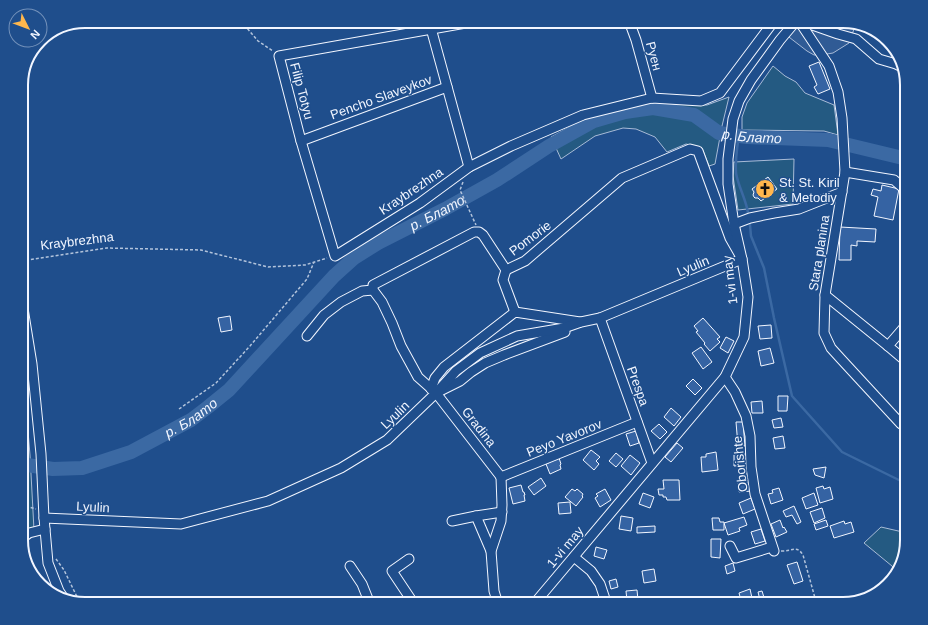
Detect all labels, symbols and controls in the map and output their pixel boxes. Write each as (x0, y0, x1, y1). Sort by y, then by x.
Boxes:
north arrow (8, 8, 48, 48)
text: N (28, 28, 43, 42)
street label: Руен (643, 40, 665, 72)
street label: Filip Totyu (287, 61, 317, 121)
street label: Pencho Slaveykov (328, 71, 434, 122)
water label: р. Блато (720, 125, 782, 146)
street label: Kraybrezhna (376, 164, 446, 218)
place label: St. St. Kiril & Metodiy (779, 175, 840, 205)
church icon: St. St. Kiril & Metodiy (754, 178, 776, 200)
water label: р. Блато (406, 192, 468, 234)
street label: Stara planina (806, 213, 833, 292)
street label: Pomorie (506, 217, 554, 259)
street label: Kraybrezhna (40, 229, 115, 253)
street label: Lyulin (675, 253, 711, 279)
street label: 1-vi may (720, 254, 740, 305)
street label: Prespa (624, 364, 652, 409)
water label: р. Блато (161, 395, 221, 441)
street label: Lyulin (378, 398, 412, 432)
street label: Gradina (459, 404, 500, 450)
street label: Peyo Yavorov (524, 416, 604, 460)
street label: Oborishte (730, 435, 750, 493)
street label: Lyulin (76, 499, 110, 515)
street label: 1-vi may (543, 523, 587, 571)

